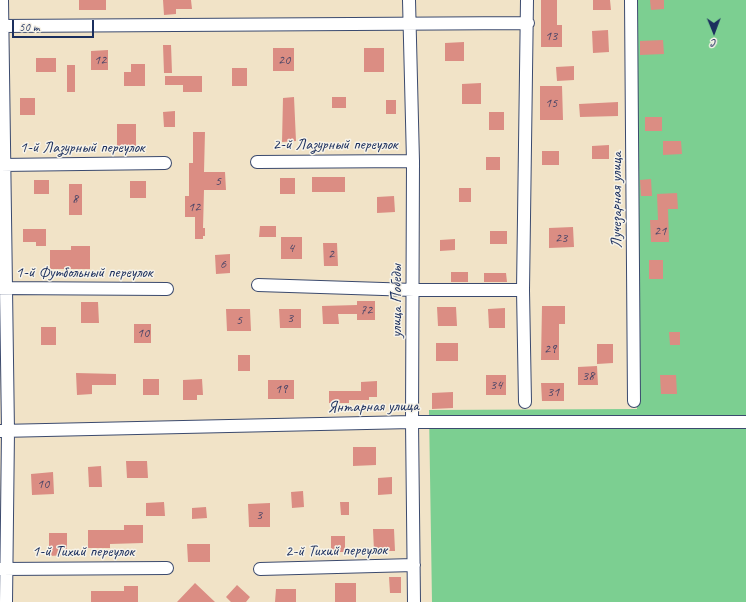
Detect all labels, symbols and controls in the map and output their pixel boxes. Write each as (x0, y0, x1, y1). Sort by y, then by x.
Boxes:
scale bar (14, 12, 96, 38)
north arrow (694, 12, 734, 52)
text: 50 m (19, 19, 39, 35)
house number: 13 (545, 28, 557, 44)
text: С (711, 37, 717, 51)
house number: 12 (94, 52, 106, 68)
house number: 20 (278, 52, 290, 68)
house number: 15 (545, 95, 557, 111)
street label: 2-й Лазурный переулок (272, 135, 398, 155)
street label: 1-й Лазурный переулок (19, 138, 145, 158)
street label: Лучезарная улица (607, 152, 627, 248)
house number: 5 (215, 173, 221, 189)
house number: 8 (72, 191, 78, 207)
house number: 12 (188, 199, 200, 215)
house number: 21 (654, 223, 666, 239)
house number: 23 (555, 230, 567, 246)
house number: 4 (288, 240, 294, 256)
house number: 2 (328, 246, 334, 262)
house number: 6 (220, 256, 226, 272)
street label: 1-й Футбольный переулок (16, 263, 152, 283)
street label: улица Победы (387, 264, 407, 338)
house number: 72 (360, 302, 372, 318)
house number: 3 (287, 310, 293, 326)
house number: 5 (236, 312, 242, 328)
house number: 10 (137, 325, 149, 341)
house number: 29 (544, 341, 556, 357)
house number: 38 (582, 368, 594, 384)
house number: 34 (490, 377, 502, 393)
house number: 19 (275, 381, 287, 397)
house number: 31 (547, 384, 559, 400)
street label: Янтарная улица (327, 397, 419, 417)
house number: 10 (37, 476, 49, 492)
house number: 3 (256, 507, 262, 523)
street label: 2-й Тихий переулок (285, 541, 387, 561)
street label: 1-й Тихий переулок (32, 542, 134, 562)

